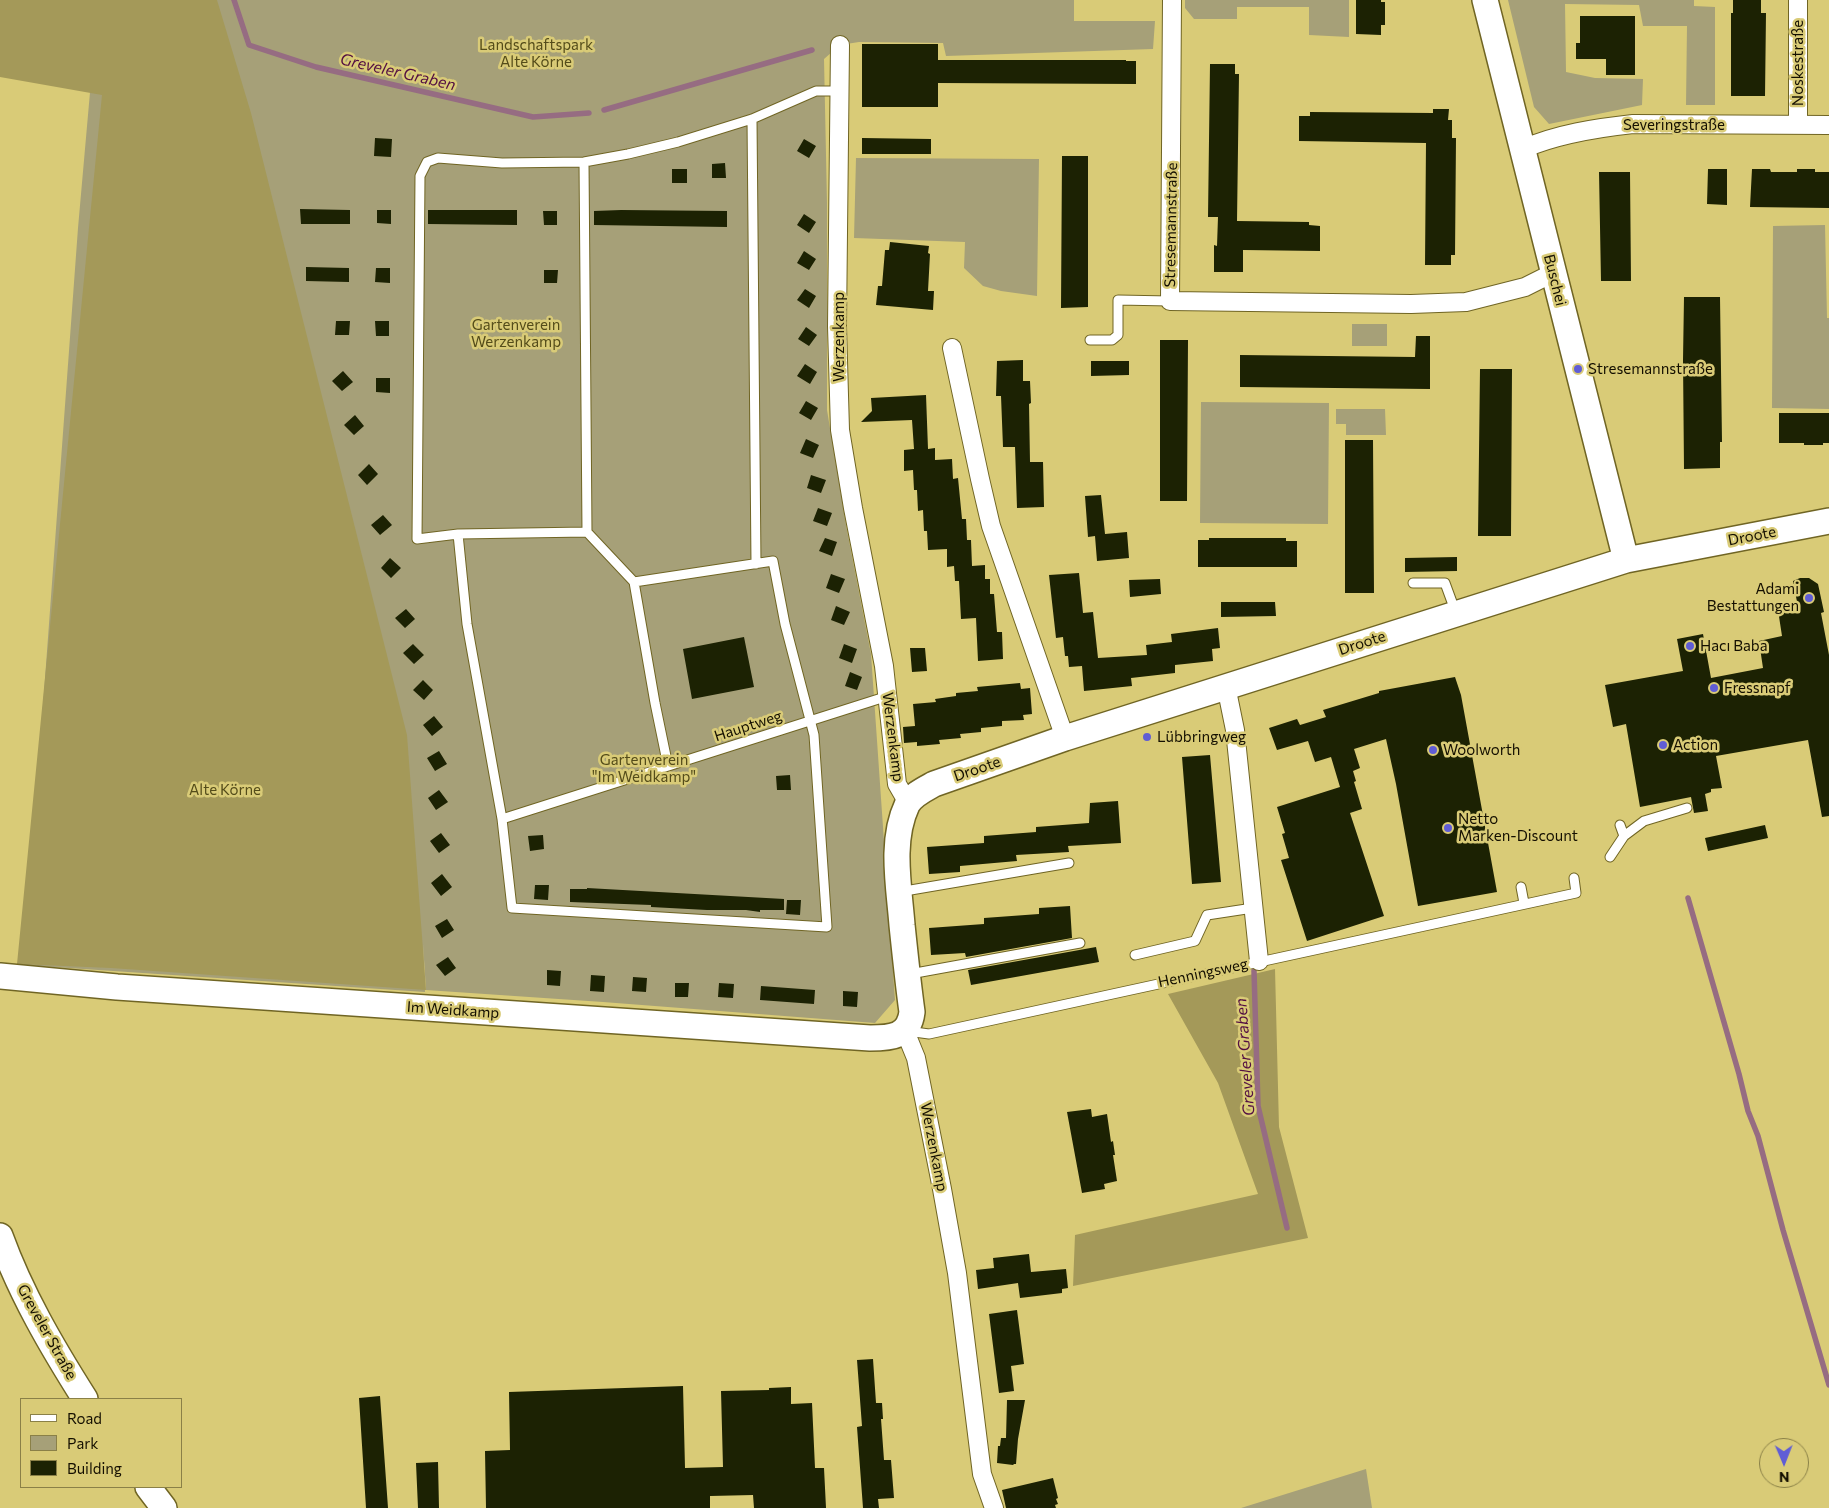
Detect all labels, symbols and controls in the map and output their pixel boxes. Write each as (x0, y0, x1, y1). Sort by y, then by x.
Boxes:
street label: Noskestraße (1789, 20, 1807, 106)
park label: Landschaftspark Alte Körne (479, 36, 593, 71)
water label: Greveler Graben (338, 49, 458, 95)
street label: Severingstraße (1623, 116, 1725, 134)
street label: Stresemannstraße (1161, 162, 1181, 288)
street label: Buschei (1540, 252, 1570, 308)
street label: Werzenkamp (830, 292, 848, 382)
park label: Gartenverein Werzenkamp (471, 316, 561, 351)
place label: Stresemannstraße (1588, 360, 1713, 378)
marker: Stresemannstraße (1572, 363, 1584, 375)
street label: Droote (1726, 523, 1778, 549)
place label: Adami Bestattungen (1707, 580, 1799, 615)
marker: Adami Bestattungen (1803, 592, 1815, 604)
street label: Droote (1336, 627, 1388, 659)
place label: Hacı Baba (1700, 637, 1767, 655)
marker: Hacı Baba (1684, 640, 1696, 652)
place label: Fressnapf (1724, 679, 1791, 697)
marker: Fressnapf (1708, 682, 1720, 694)
street label: Werzenkamp (879, 691, 907, 783)
street label: Hauptweg (712, 707, 784, 745)
place label: Lübbringweg (1157, 728, 1246, 746)
marker: Lübbringweg (1141, 731, 1153, 743)
place label: Action (1673, 736, 1718, 754)
marker: Action (1657, 739, 1669, 751)
place label: Woolworth (1443, 741, 1520, 759)
marker: Woolworth (1427, 744, 1439, 756)
park label: Gartenverein "Im Weidkamp" (592, 751, 696, 786)
street label: Droote (951, 753, 1003, 785)
park label: Alte Körne (189, 781, 261, 799)
place label: Netto Marken-Discount (1458, 810, 1578, 845)
marker: Netto Marken-Discount (1442, 822, 1454, 834)
street label: Henningsweg (1156, 955, 1250, 991)
street label: Im Weidkamp (406, 998, 500, 1022)
water label: Greveler Graben (1231, 998, 1259, 1116)
street label: Werzenkamp (917, 1101, 951, 1193)
street label: Greveler Straße (13, 1281, 81, 1383)
legend (20, 1398, 182, 1488)
text: Road (67, 1409, 102, 1427)
text: Park (67, 1434, 98, 1452)
north arrow (1759, 1438, 1809, 1488)
text: Building (67, 1459, 122, 1477)
text: N (1779, 1469, 1790, 1486)

